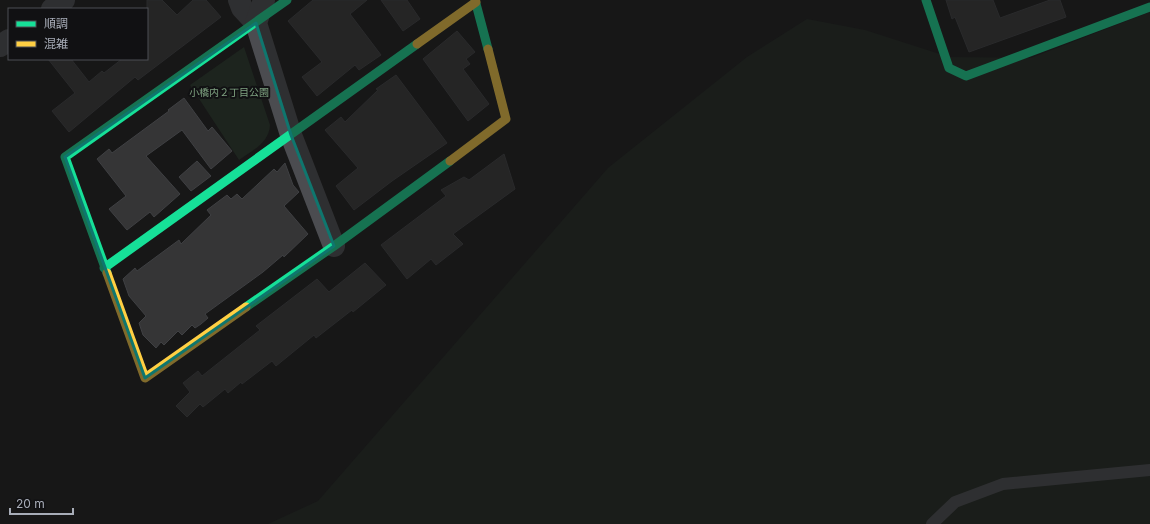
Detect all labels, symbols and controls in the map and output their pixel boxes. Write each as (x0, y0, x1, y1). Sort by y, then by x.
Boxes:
legend (8, 8, 148, 60)
text: 順調 (44, 16, 68, 31)
text: 混雑 (44, 36, 68, 51)
park label: 小橋内２丁目公園 (189, 86, 269, 98)
scale bar (10, 490, 73, 516)
text: 20 m (16, 496, 45, 511)

